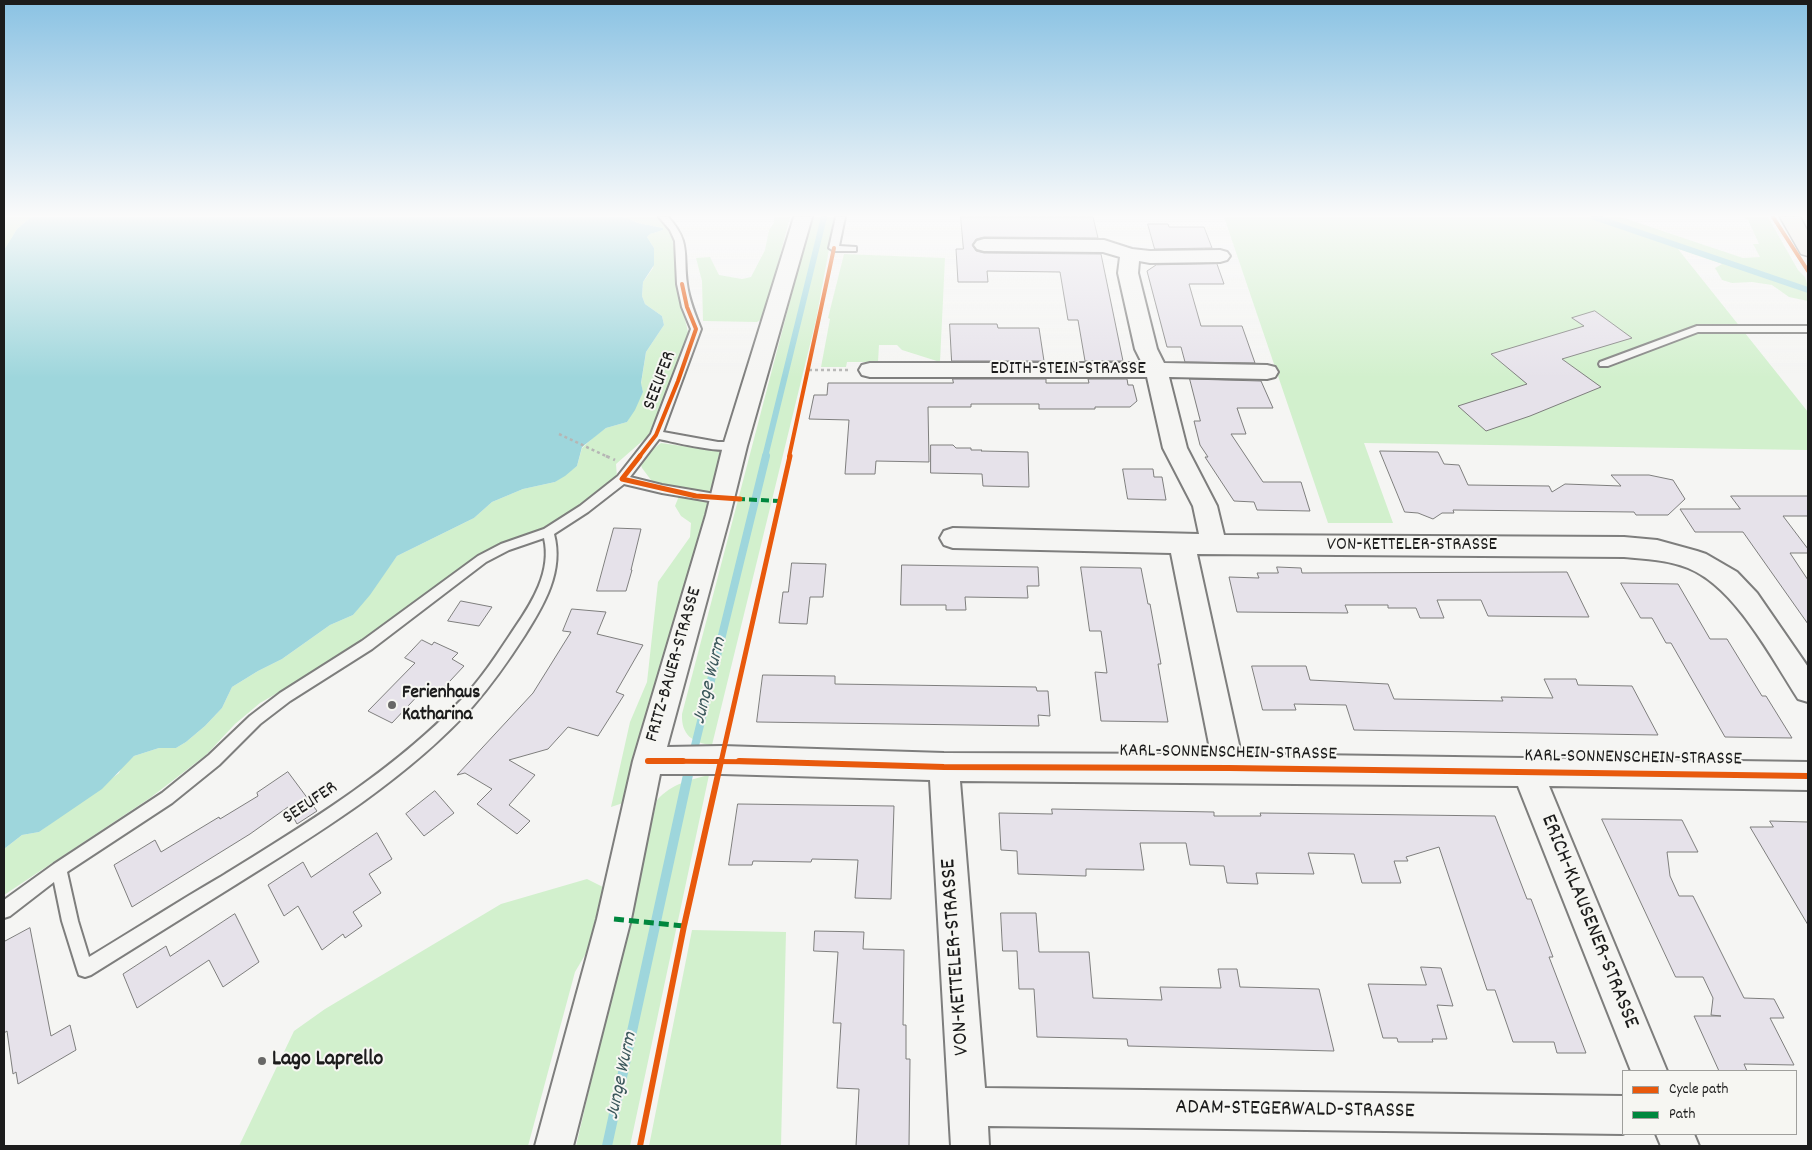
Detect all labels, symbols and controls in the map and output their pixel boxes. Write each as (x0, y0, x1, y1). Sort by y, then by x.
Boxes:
street label: SEEUFER (639, 348, 683, 414)
street label: EDITH-STEIN-STRASSE (990, 359, 1146, 381)
street label: VON-KETTELER-STRASSE (1327, 535, 1497, 557)
street label: FRITZ-BAUER-STRASSE (642, 585, 708, 745)
water label: Junge Wurm (689, 635, 733, 727)
place label: Ferienhaus Katharina (402, 683, 480, 727)
marker: Ferienhaus Katharina (386, 699, 398, 711)
street label: KARL-SONNENSCHEIN-STRASSE (1119, 741, 1337, 767)
street label: KARL-SONNENSCHEIN-STRASSE (1524, 746, 1742, 772)
street label: SEEUFER (279, 777, 343, 831)
street label: ERICH-KLAUSENER-STRASSE (1533, 811, 1643, 1033)
street label: VON-KETTELER-STRASSE (937, 858, 977, 1056)
water label: Junge Wurm (602, 1030, 644, 1122)
place label: Lago Laprello (272, 1048, 383, 1074)
marker: Lago Laprello (256, 1055, 268, 1067)
legend (1622, 1070, 1797, 1135)
text: Cycle path (1669, 1079, 1728, 1101)
street label: ADAM-STEGERWALD-STRASSE (1175, 1096, 1415, 1126)
text: Path (1669, 1104, 1695, 1126)

